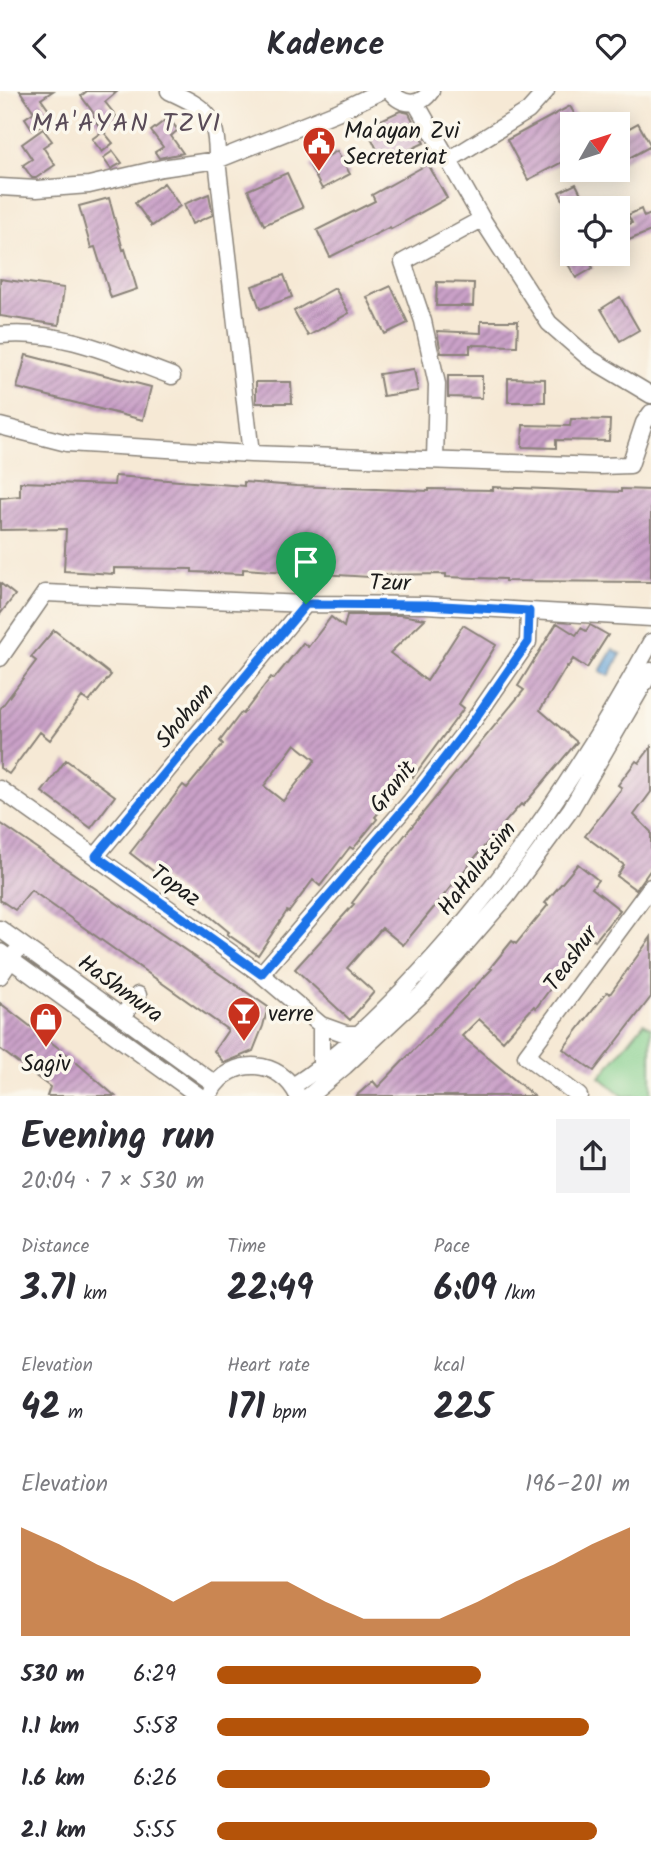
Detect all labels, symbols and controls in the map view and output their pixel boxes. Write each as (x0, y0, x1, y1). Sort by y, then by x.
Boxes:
text: Kadence (267, 20, 384, 71)
icon: back (21, 27, 59, 65)
icon: heart (592, 27, 630, 65)
district label: MA'AYAN TZVI (32, 103, 222, 145)
north arrow (560, 112, 630, 182)
map controls (560, 112, 630, 266)
place label: Ma'ayan Zvi Secreteriat (344, 114, 461, 176)
public building icon: Ma'ayan Zvi Secreteriat (300, 124, 338, 173)
button: locate (560, 196, 630, 266)
pin (276, 532, 336, 604)
icon: arrive (287, 543, 325, 581)
street label: Tzur (369, 566, 412, 602)
street label: Shoham (147, 675, 224, 757)
street label: Granit (361, 752, 427, 822)
street label: HaHalutsim (429, 814, 526, 924)
street label: Topaz (142, 856, 208, 917)
street label: Teashur (535, 917, 609, 1000)
street label: HaShmura (69, 946, 170, 1033)
bar icon: verre (225, 994, 263, 1043)
place label: verre (268, 997, 314, 1033)
shop icon: Sagiv (27, 1000, 65, 1049)
place label: Sagiv (21, 1047, 71, 1083)
text: Evening run (21, 1108, 215, 1168)
button: share (556, 1119, 630, 1193)
text: 20:04 · 7 × 530 m (21, 1164, 204, 1200)
text: Distance (21, 1232, 89, 1262)
text: Time (227, 1232, 266, 1262)
text: Pace (434, 1232, 470, 1262)
text: 3.71 (21, 1262, 76, 1318)
text: 22:49 (227, 1262, 314, 1318)
text: 6:09 (434, 1262, 497, 1318)
text: km (76, 1279, 107, 1309)
text: /km (497, 1279, 535, 1309)
text: Elevation (21, 1351, 93, 1381)
text: Heart rate (227, 1351, 310, 1381)
text: kcal (434, 1351, 465, 1381)
text: 42 (21, 1381, 60, 1437)
text: 171 (227, 1381, 265, 1437)
text: 225 (434, 1381, 492, 1437)
text: m (60, 1398, 83, 1428)
text: bpm (265, 1398, 307, 1428)
text: Elevation (21, 1467, 108, 1503)
text: 196–201 m (525, 1467, 630, 1503)
text: 530 m (21, 1657, 85, 1693)
text: 6:29 (133, 1657, 176, 1693)
text: 1.1 km (21, 1709, 79, 1745)
text: 5:58 (133, 1709, 177, 1745)
text: 1.6 km (21, 1761, 85, 1797)
text: 6:26 (133, 1761, 178, 1797)
text: 2.1 km (21, 1813, 86, 1849)
text: 5:55 (133, 1813, 176, 1849)

